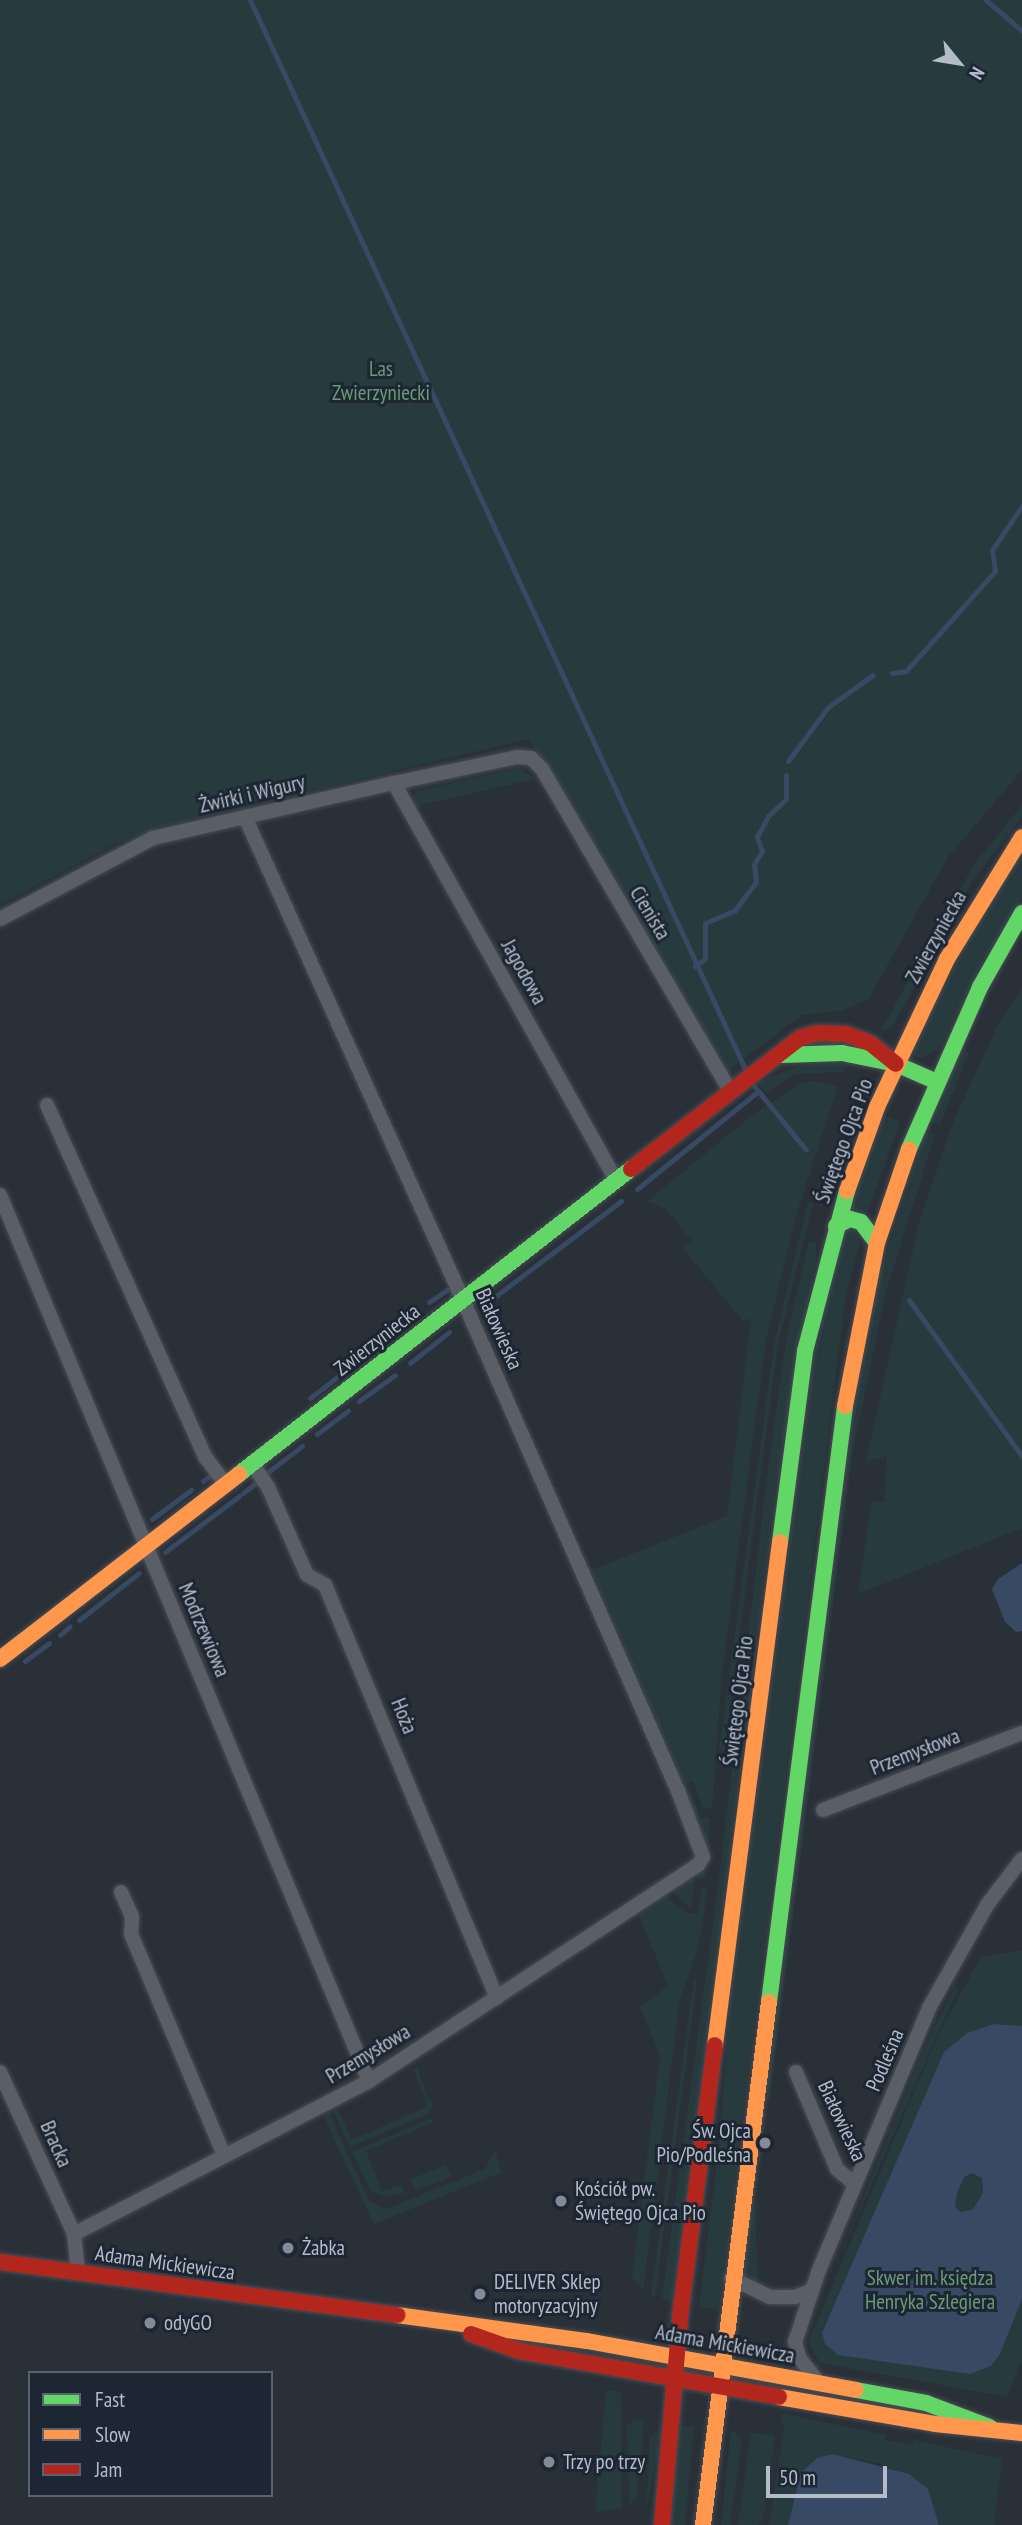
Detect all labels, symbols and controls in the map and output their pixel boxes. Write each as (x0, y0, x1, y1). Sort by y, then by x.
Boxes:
north arrow (924, 28, 994, 98)
text: N (964, 63, 990, 84)
park label: Las Zwierzyniecki (332, 356, 430, 406)
street label: Żwirki i Wigury (196, 770, 308, 818)
street label: Cienista (624, 882, 676, 944)
street label: Zwierzyniecka (900, 886, 972, 988)
street label: Jagodowa (496, 935, 552, 1009)
street label: Świętego Ojca Pio (810, 1075, 878, 1207)
street label: Białowieska (470, 1285, 528, 1373)
street label: Zwierzyniecka (329, 1299, 425, 1381)
street label: Modrzewiowa (173, 1579, 235, 1681)
street label: Świętego Ojca Pio (718, 1635, 758, 1767)
street label: Hoża (386, 1695, 422, 1737)
street label: Przemysłowa (867, 1723, 963, 1781)
street label: Przemysłowa (321, 2019, 415, 2089)
street label: Podleśna (861, 2025, 909, 2095)
street label: Białowieska (812, 2077, 872, 2165)
street label: Bracka (35, 2117, 77, 2171)
place label: Św. Ojca Pio/Podleśna (656, 2118, 751, 2168)
marker: Św. Ojca Pio/Podleśna (757, 2135, 773, 2151)
place label: Kościół pw. Świętego Ojca Pio (575, 2176, 706, 2226)
marker: Kościół pw. Świętego Ojca Pio (553, 2193, 569, 2209)
place label: Żabka (302, 2235, 345, 2261)
marker: Żabka (280, 2240, 296, 2256)
street label: Adama Mickiewicza (94, 2241, 236, 2285)
park label: Skwer im. księdza Henryka Szlegiera (865, 2265, 995, 2315)
place label: DELIVER Sklep motoryzacyjny (494, 2269, 601, 2319)
marker: DELIVER Sklep motoryzacyjny (472, 2286, 488, 2302)
place label: odyGO (164, 2310, 212, 2336)
marker: odyGO (142, 2315, 158, 2331)
street label: Adama Mickiewicza (654, 2319, 796, 2369)
legend (28, 2371, 273, 2497)
text: Fast (95, 2386, 125, 2413)
text: Slow (95, 2421, 130, 2448)
place label: Trzy po trzy (563, 2449, 646, 2475)
scale bar (770, 2452, 891, 2496)
marker: Trzy po trzy (541, 2454, 557, 2470)
text: Jam (95, 2456, 122, 2483)
text: 50 m (779, 2464, 816, 2491)

